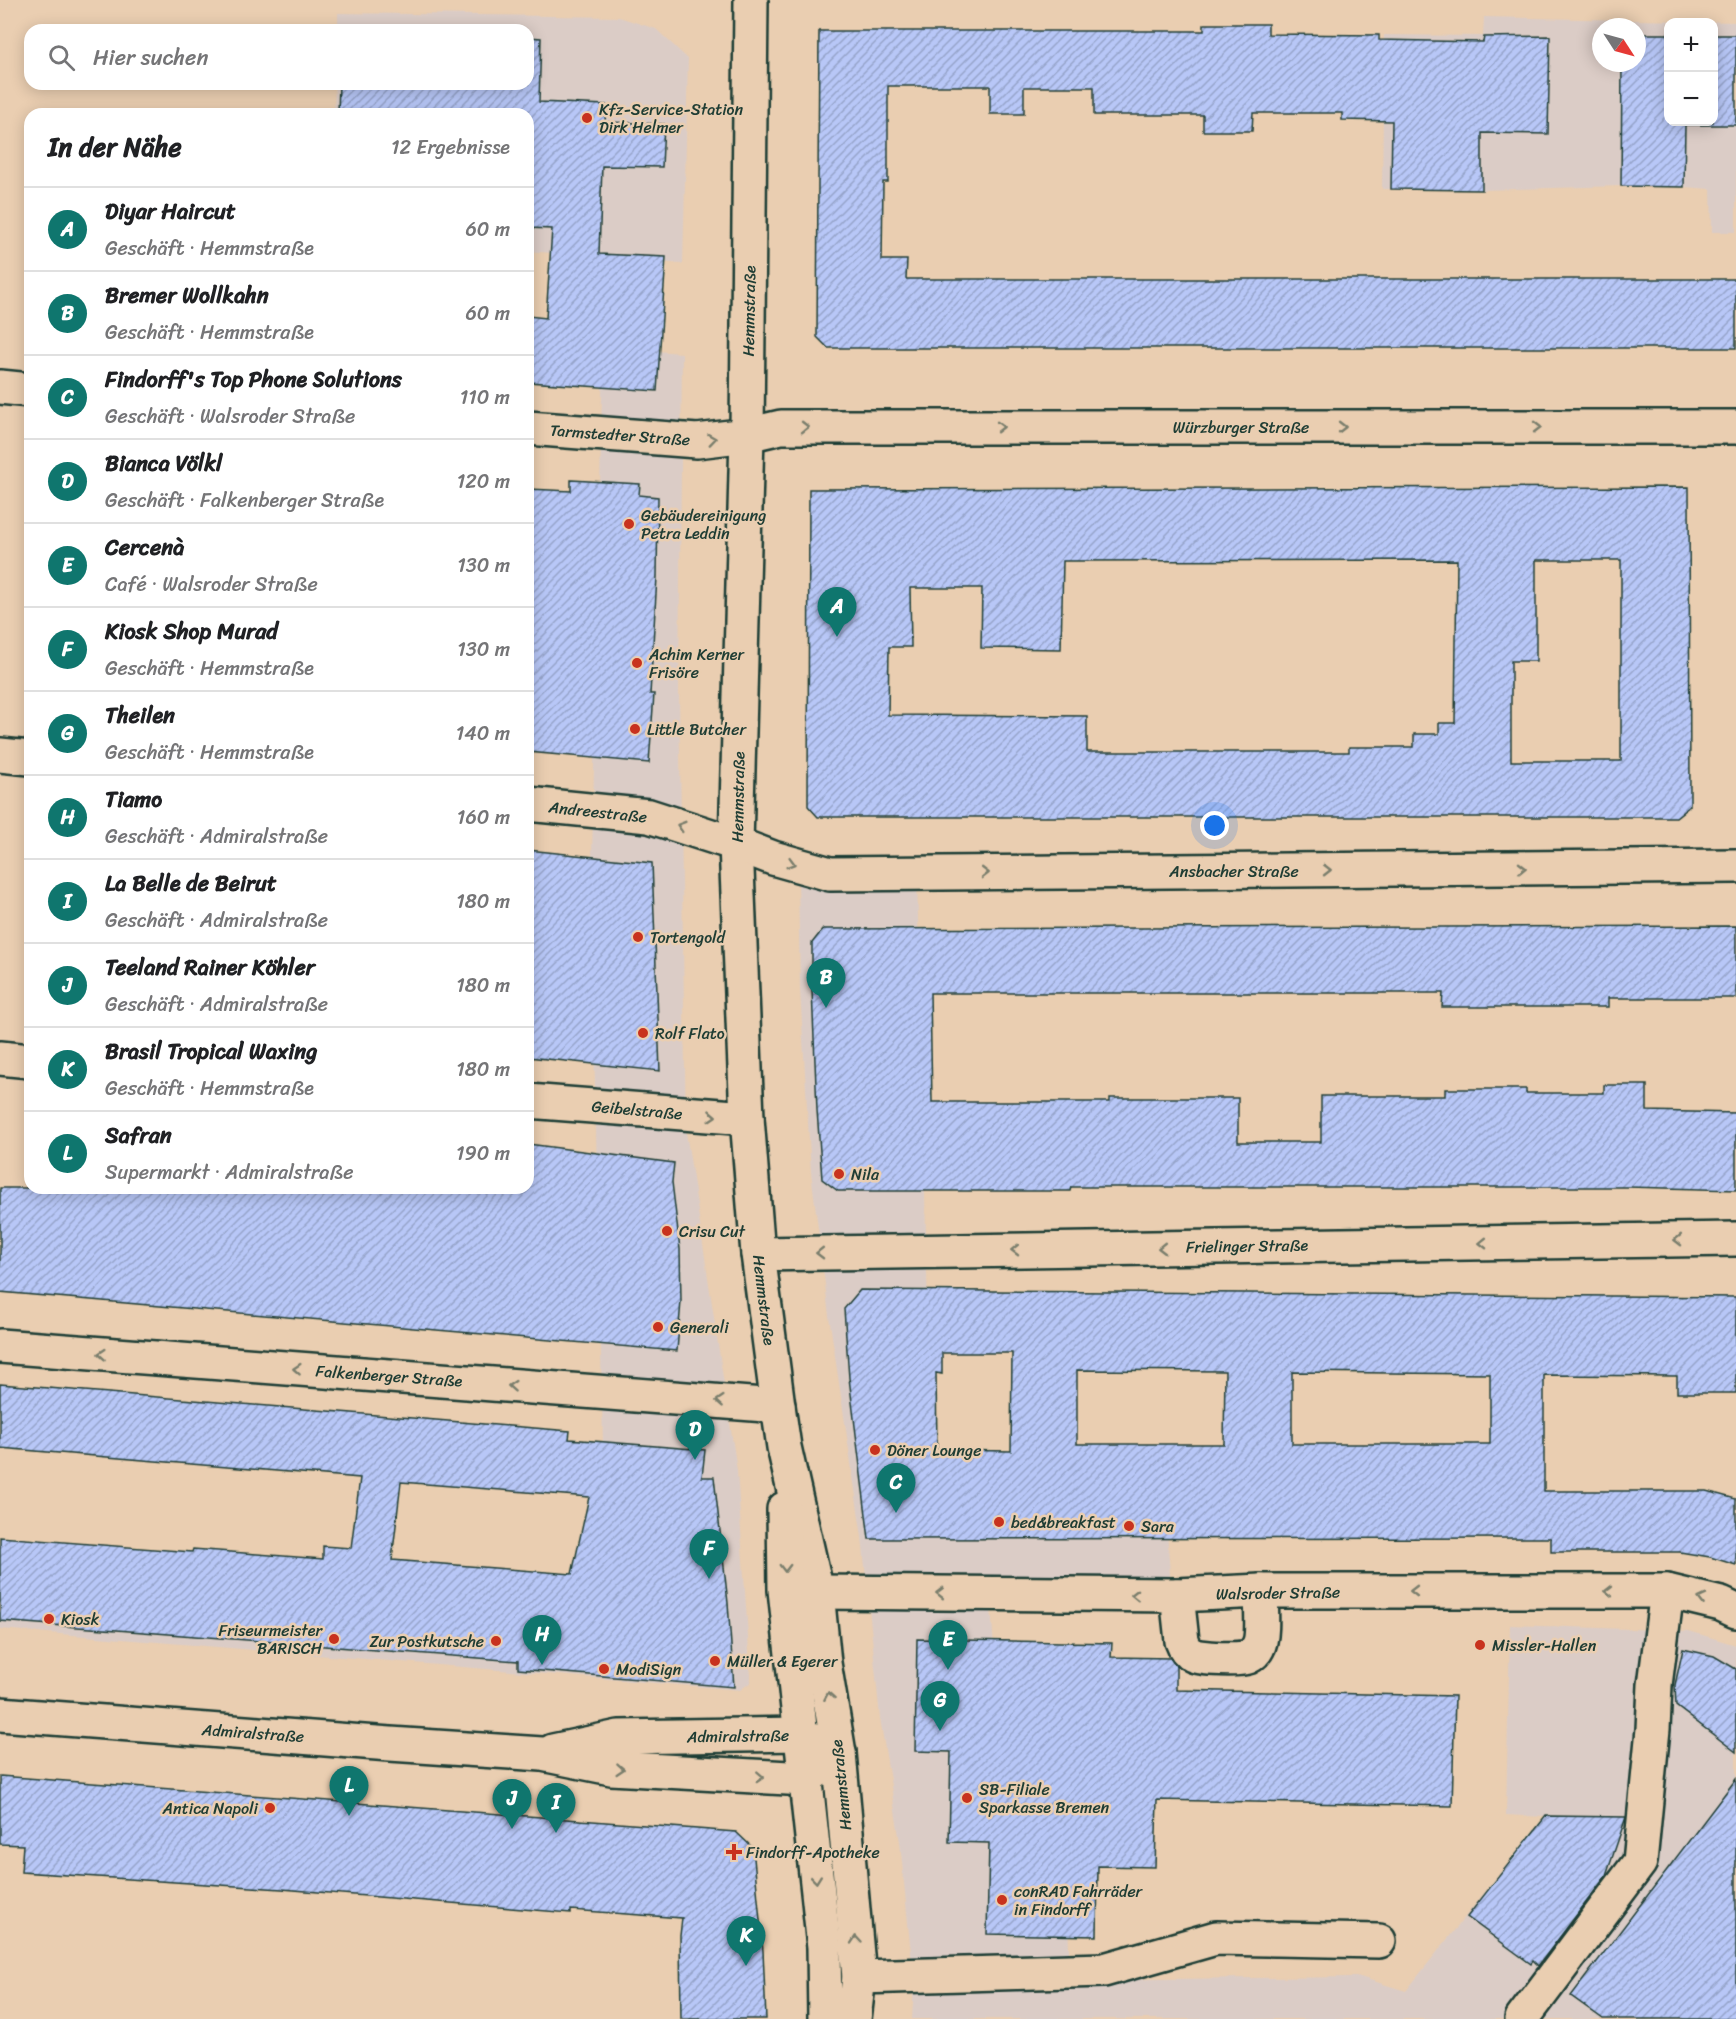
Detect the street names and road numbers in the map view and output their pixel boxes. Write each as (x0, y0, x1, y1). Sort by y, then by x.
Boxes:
street label: Hemmstraße (734, 265, 764, 357)
street label: Würzburger Straße (1173, 413, 1309, 442)
street label: Tarmstedter Straße (549, 416, 691, 454)
street label: Hemmstraße (723, 751, 753, 843)
street label: Andreestraße (546, 792, 649, 832)
street label: Ansbacher Straße (1168, 857, 1299, 886)
street label: Geibelstraße (590, 1092, 684, 1128)
street label: Frielinger Straße (1186, 1230, 1309, 1262)
street label: Hemmstraße (744, 1253, 784, 1347)
street label: Falkenberger Straße (315, 1356, 464, 1396)
street label: Walsroder Straße (1216, 1577, 1340, 1609)
street label: Admiralstraße (200, 1715, 305, 1751)
street label: Admiralstraße (686, 1721, 789, 1751)
street label: Hemmstraße (822, 1738, 860, 1832)

